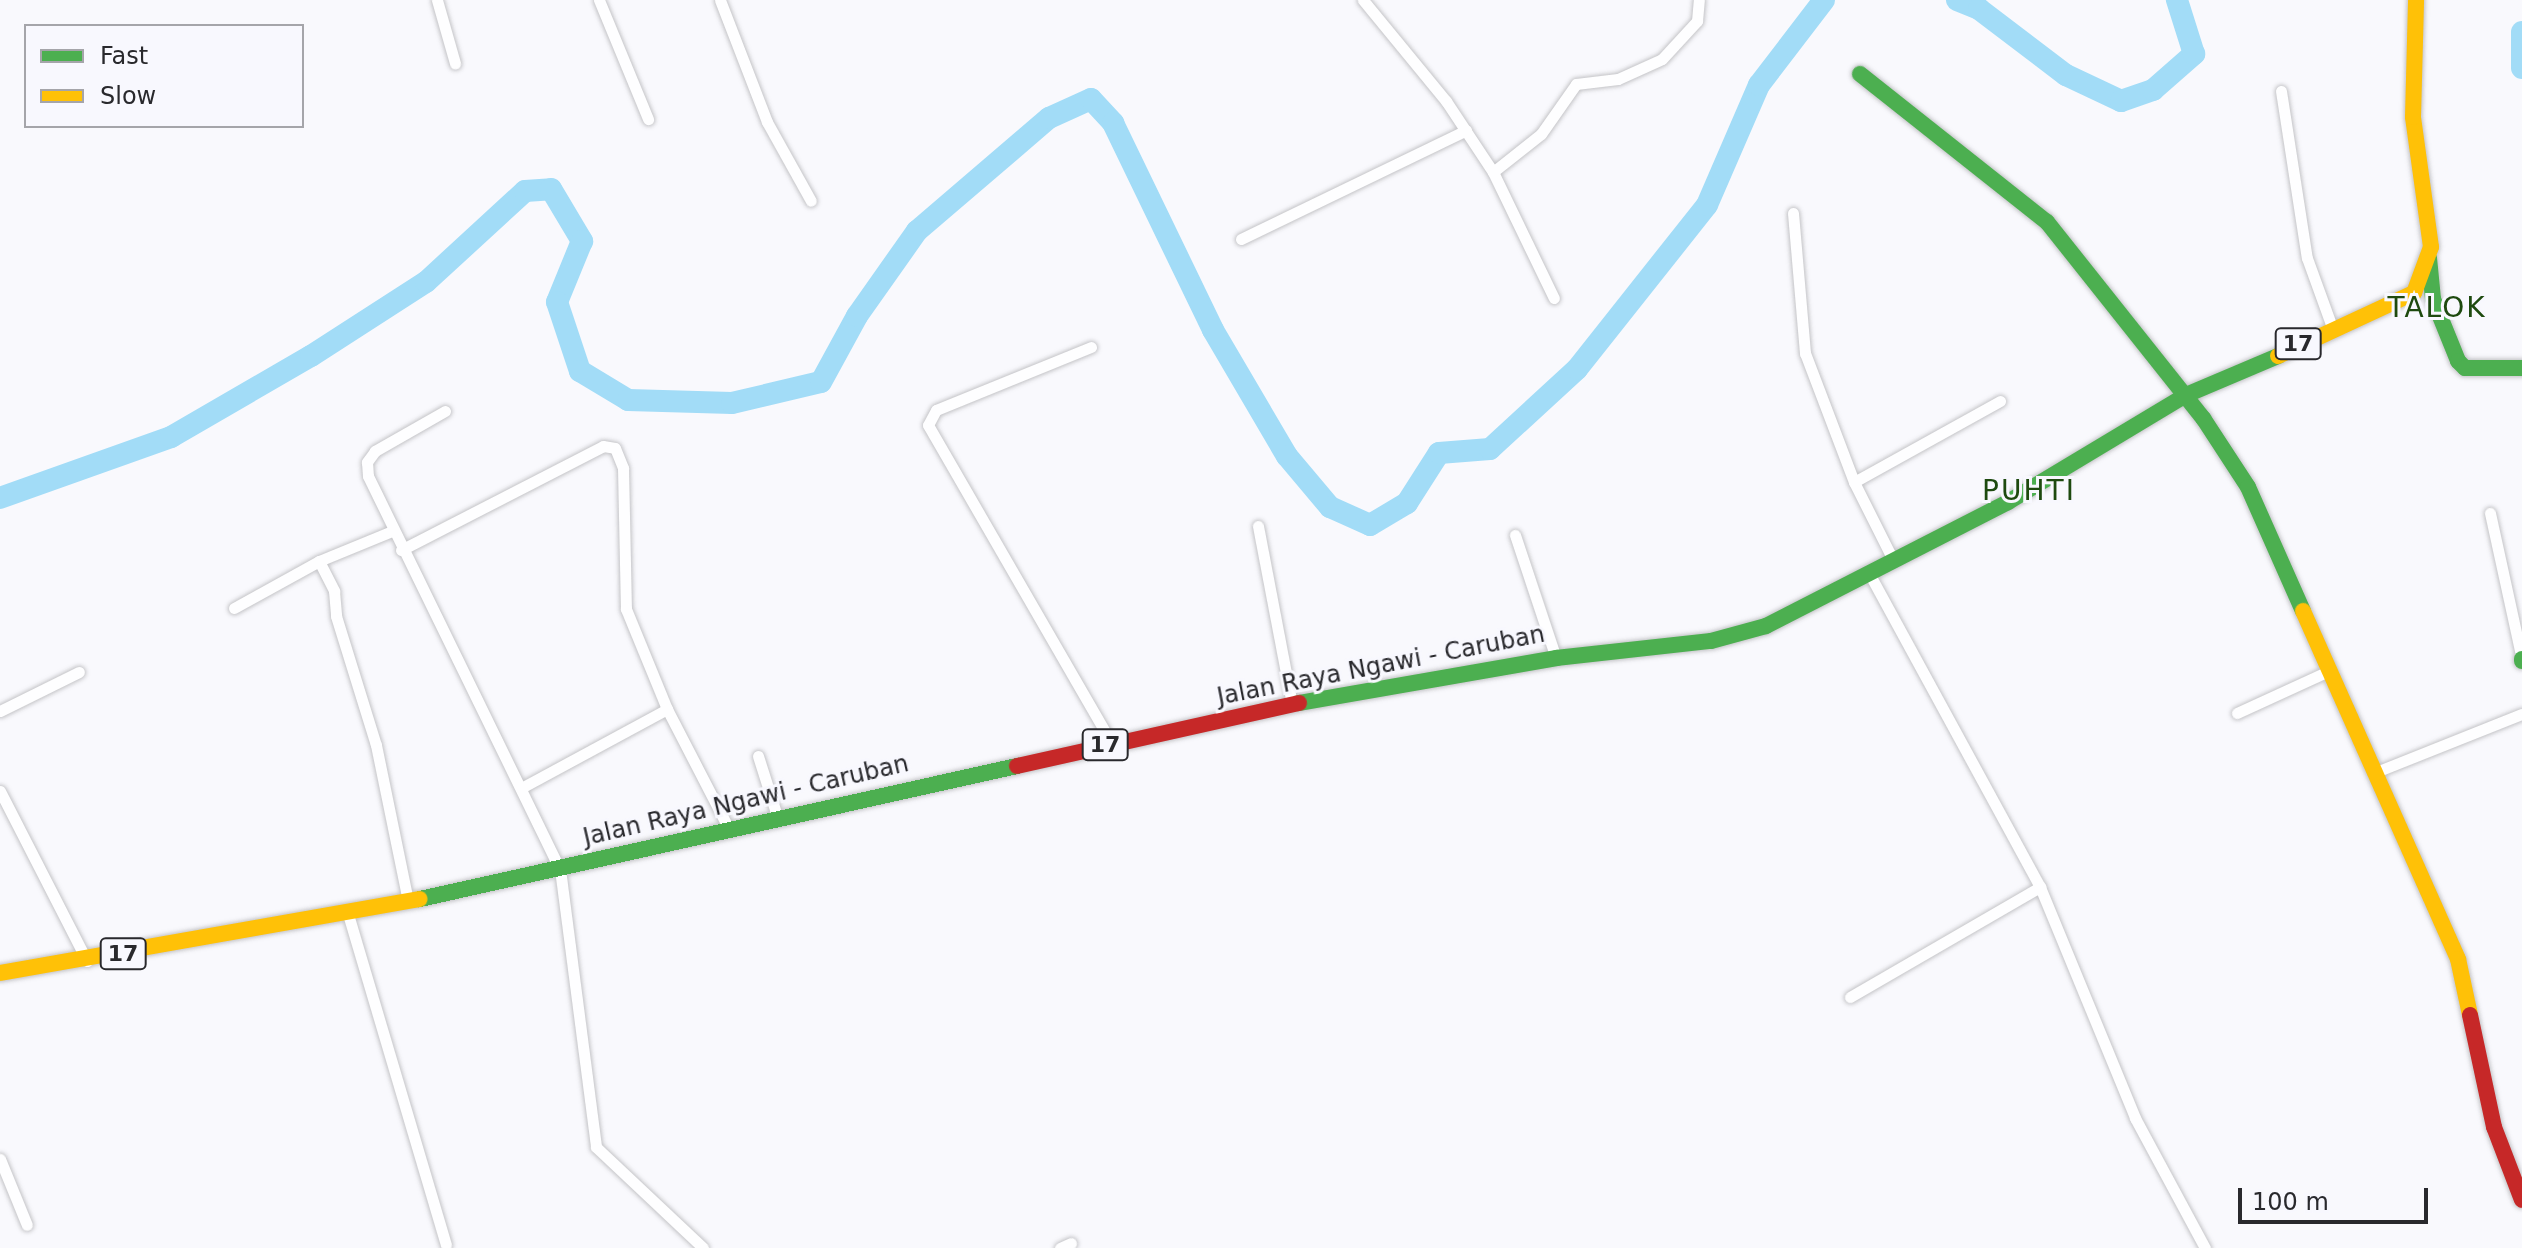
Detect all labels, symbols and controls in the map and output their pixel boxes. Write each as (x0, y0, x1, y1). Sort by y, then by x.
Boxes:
legend (24, 24, 304, 128)
text: Fast (100, 42, 148, 70)
text: Slow (100, 82, 156, 110)
district label: TALOK (2387, 291, 2487, 325)
road number: 17 (2274, 326, 2322, 362)
district label: PUHTI (1982, 474, 2076, 508)
street label: Jalan Raya Ngawi - Caruban (1215, 620, 1547, 712)
road number: 17 (1081, 727, 1129, 763)
street label: Jalan Raya Ngawi - Caruban (580, 749, 912, 853)
road number: 17 (99, 936, 147, 972)
scale bar (2242, 1172, 2432, 1222)
text: 100 m (2252, 1188, 2329, 1216)

